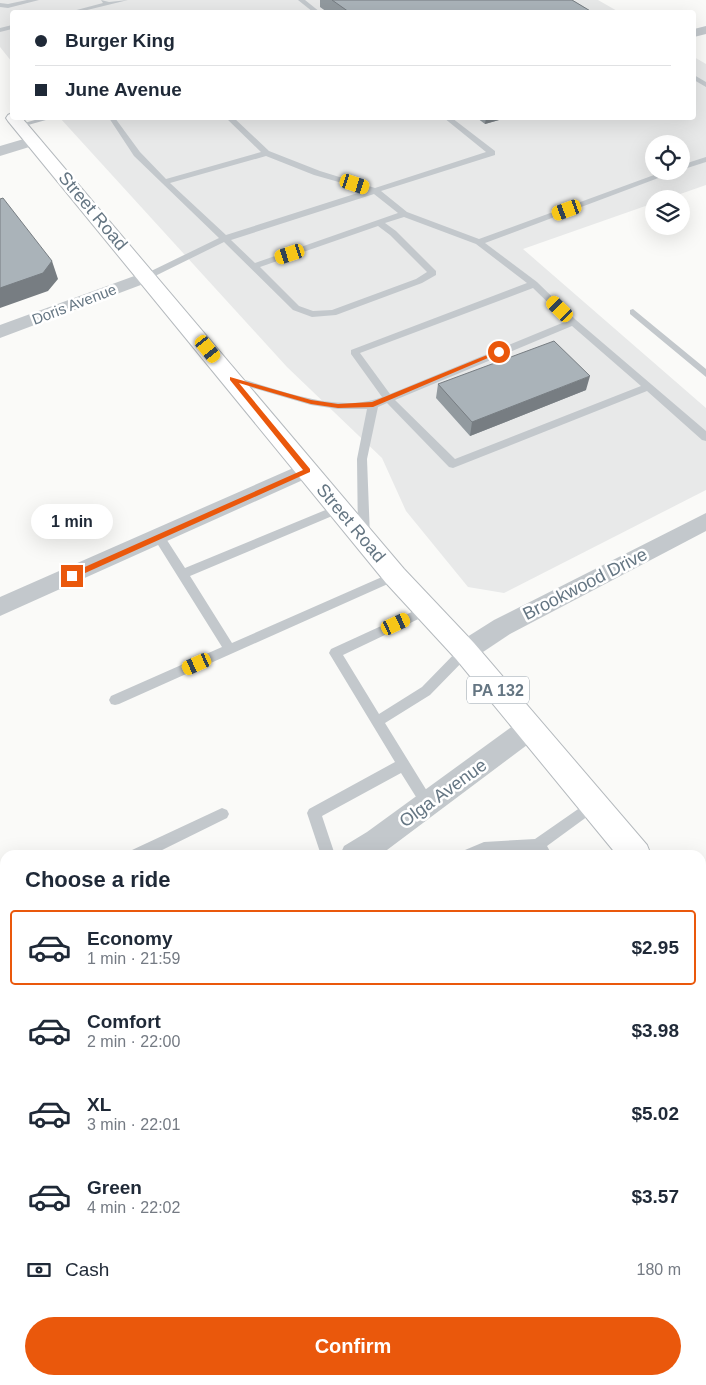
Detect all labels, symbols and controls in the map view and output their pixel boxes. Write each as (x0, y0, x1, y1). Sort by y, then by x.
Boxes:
text: Burger King (65, 30, 175, 51)
text: June Avenue (65, 79, 182, 100)
map controls (645, 135, 690, 235)
button: locate (645, 135, 690, 180)
street label: Street Road (54, 168, 132, 254)
car (338, 172, 371, 196)
button: layers (645, 190, 690, 235)
car (550, 198, 583, 222)
car (273, 242, 306, 266)
street label: Doris Avenue (29, 280, 119, 328)
car (543, 293, 576, 325)
car (192, 333, 223, 365)
route start (488, 341, 510, 363)
street label: Street Road (312, 480, 390, 566)
callout: 1 min (31, 504, 113, 538)
text: 1 min (51, 513, 93, 530)
street label: Brookwood Drive (519, 544, 651, 624)
route end (61, 565, 83, 587)
car (379, 611, 412, 637)
car (180, 651, 213, 677)
road number: PA 132 (467, 676, 529, 704)
street label: Olga Avenue (396, 755, 490, 831)
text: Choose a ride (25, 867, 170, 892)
icon: car (27, 925, 72, 970)
text: Economy (87, 928, 173, 949)
text: $2.95 (631, 937, 679, 958)
text: 1 min · 21:59 (87, 950, 180, 967)
icon: car (27, 1008, 72, 1053)
text: Comfort (87, 1011, 161, 1032)
text: $3.98 (631, 1020, 679, 1041)
text: 2 min · 22:00 (87, 1033, 180, 1050)
icon: car (27, 1091, 72, 1136)
text: XL (87, 1094, 111, 1115)
text: $5.02 (631, 1103, 679, 1124)
text: 3 min · 22:01 (87, 1116, 180, 1133)
icon: car (27, 1174, 72, 1219)
text: Green (87, 1177, 142, 1198)
text: $3.57 (631, 1186, 679, 1207)
text: 4 min · 22:02 (87, 1199, 180, 1216)
icon: cash (25, 1256, 53, 1284)
text: Cash (65, 1259, 109, 1280)
text: 180 m (637, 1261, 681, 1278)
button: Confirm (25, 1317, 681, 1375)

